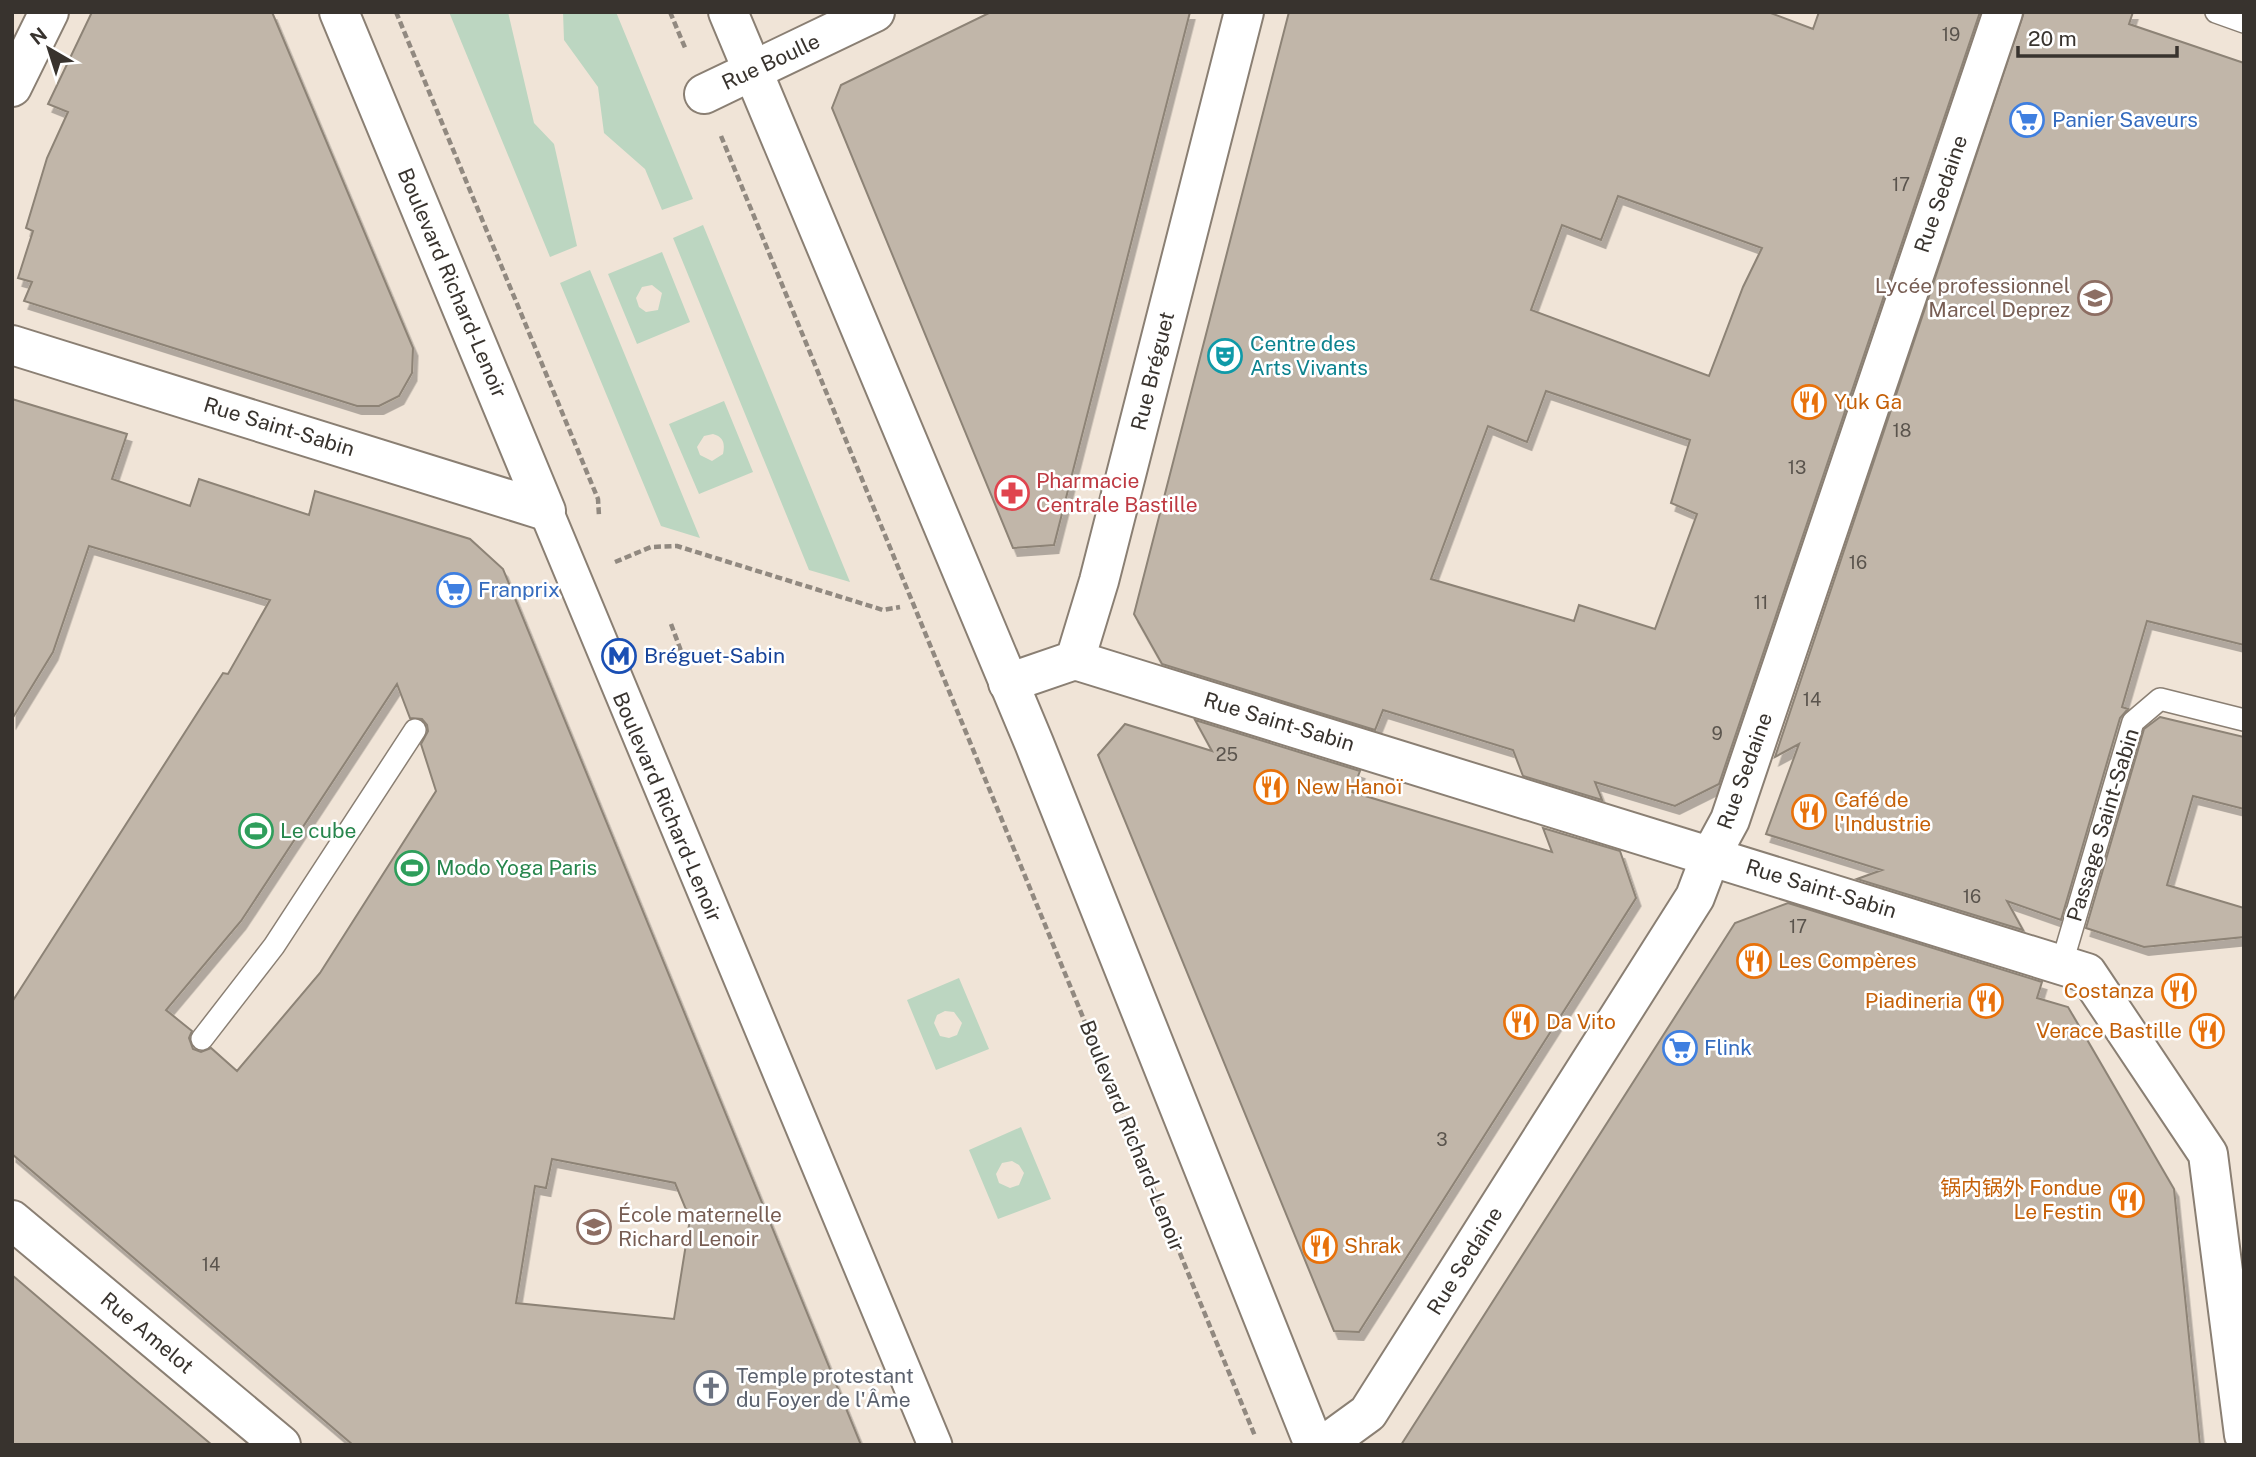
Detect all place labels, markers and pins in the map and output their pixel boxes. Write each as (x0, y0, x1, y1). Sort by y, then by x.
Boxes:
supermarket icon: Panier Saveurs (2008, 101, 2046, 139)
place label: Panier Saveurs (2052, 107, 2198, 132)
place label: Lycée professionnel Marcel Deprez (1875, 273, 2070, 322)
school or university icon: Lycée professionnel Marcel Deprez (2076, 279, 2114, 317)
place label: Centre des Arts Vivants (1250, 331, 1368, 380)
theatre icon: Centre des Arts Vivants (1206, 337, 1244, 375)
restaurant icon: Yuk Ga (1790, 383, 1828, 421)
place label: Yuk Ga (1834, 389, 1902, 414)
place label: Pharmacie Centrale Bastille (1036, 468, 1198, 517)
pharmacy icon: Pharmacie Centrale Bastille (993, 474, 1031, 512)
supermarket icon: Franprix (435, 571, 473, 609)
place label: Franprix (478, 577, 560, 602)
metro station icon: Bréguet-Sabin (600, 637, 638, 675)
place label: Bréguet-Sabin (644, 643, 785, 668)
restaurant icon: New Hanoï (1252, 768, 1290, 806)
place label: New Hanoï (1296, 774, 1403, 799)
place label: Café de l'Industrie (1834, 787, 1931, 836)
restaurant icon: Café de l'Industrie (1790, 793, 1828, 831)
sports icon: Le cube (237, 812, 275, 850)
place label: Le cube (280, 818, 356, 843)
sports icon: Modo Yoga Paris (393, 849, 431, 887)
place label: Modo Yoga Paris (436, 855, 597, 880)
restaurant icon: Les Compères (1735, 942, 1773, 980)
place label: Les Compères (1778, 948, 1917, 973)
restaurant icon: Costanza (2160, 972, 2198, 1010)
place label: Costanza (2064, 978, 2154, 1003)
restaurant icon: Piadineria (1967, 982, 2005, 1020)
place label: Piadineria (1865, 988, 1962, 1013)
restaurant icon: Da Vito (1502, 1003, 1540, 1041)
place label: Da Vito (1546, 1009, 1616, 1034)
restaurant icon: Verace Bastille (2188, 1012, 2226, 1050)
place label: Verace Bastille (2036, 1018, 2182, 1043)
supermarket icon: Flink (1661, 1029, 1699, 1067)
place label: Flink (1704, 1035, 1752, 1060)
place label: 锅内锅外 Fondue Le Festin (1940, 1175, 2102, 1224)
restaurant icon: 锅内锅外 Fondue Le Festin (2108, 1181, 2146, 1219)
place label: École maternelle Richard Lenoir (618, 1202, 782, 1251)
school or university icon: École maternelle Richard Lenoir (575, 1208, 613, 1246)
restaurant icon: Shrak (1301, 1227, 1339, 1265)
place label: Shrak (1344, 1233, 1402, 1258)
place label: Temple protestant du Foyer de l'Âme (736, 1363, 914, 1412)
church icon: Temple protestant du Foyer de l'Âme (692, 1369, 730, 1407)

